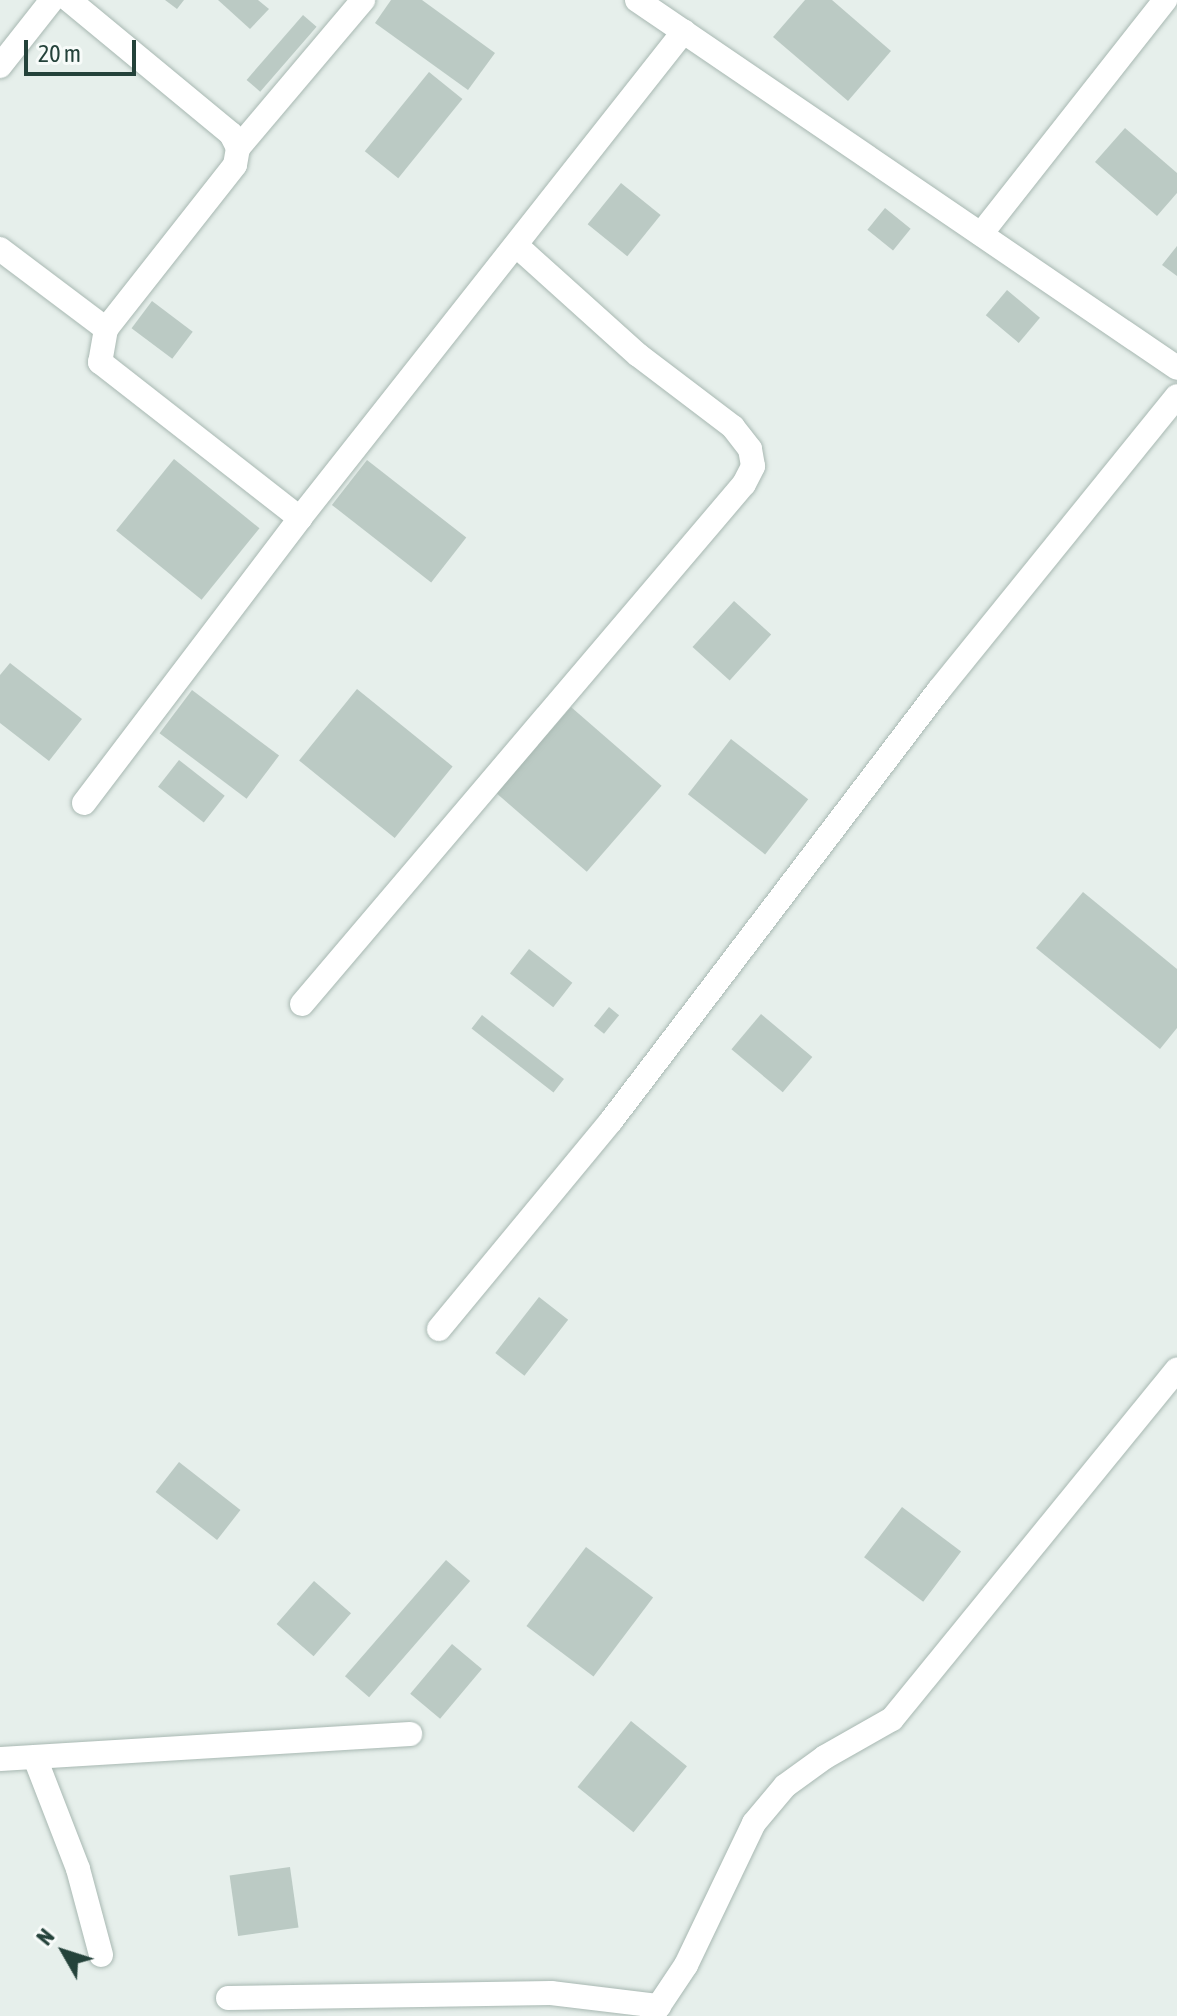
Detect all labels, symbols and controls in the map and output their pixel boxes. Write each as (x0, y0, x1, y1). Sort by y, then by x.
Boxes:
scale bar (28, 24, 140, 74)
text: 20 m (38, 40, 81, 67)
north arrow (24, 1912, 104, 1992)
text: N (31, 1924, 60, 1950)

